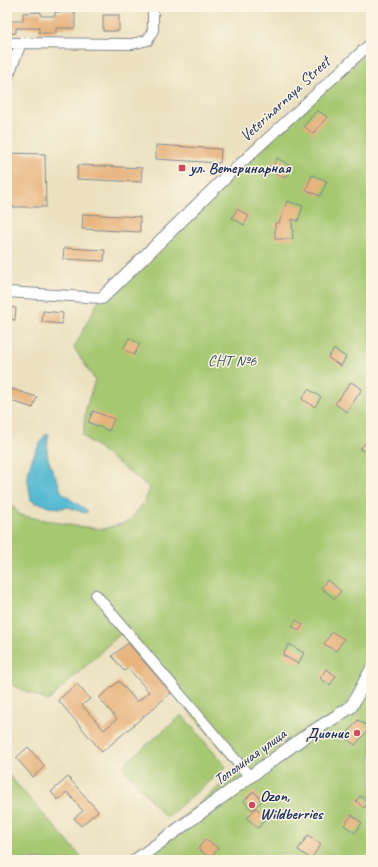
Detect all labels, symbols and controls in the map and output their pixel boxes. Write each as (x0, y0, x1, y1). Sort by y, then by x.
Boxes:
street label: Veterinarnaya Street (236, 50, 336, 146)
place label: ул. Ветеринарная (188, 158, 292, 178)
marker: ул. Ветеринарная (177, 163, 187, 173)
park label: СНТ №6 (208, 351, 257, 371)
street label: Тополиная улица (210, 723, 291, 790)
place label: Дионис (306, 723, 350, 743)
marker: Дионис (352, 728, 362, 738)
place label: Ozon, Wildberries (260, 786, 324, 824)
marker: Ozon, Wildberries (247, 800, 257, 810)

